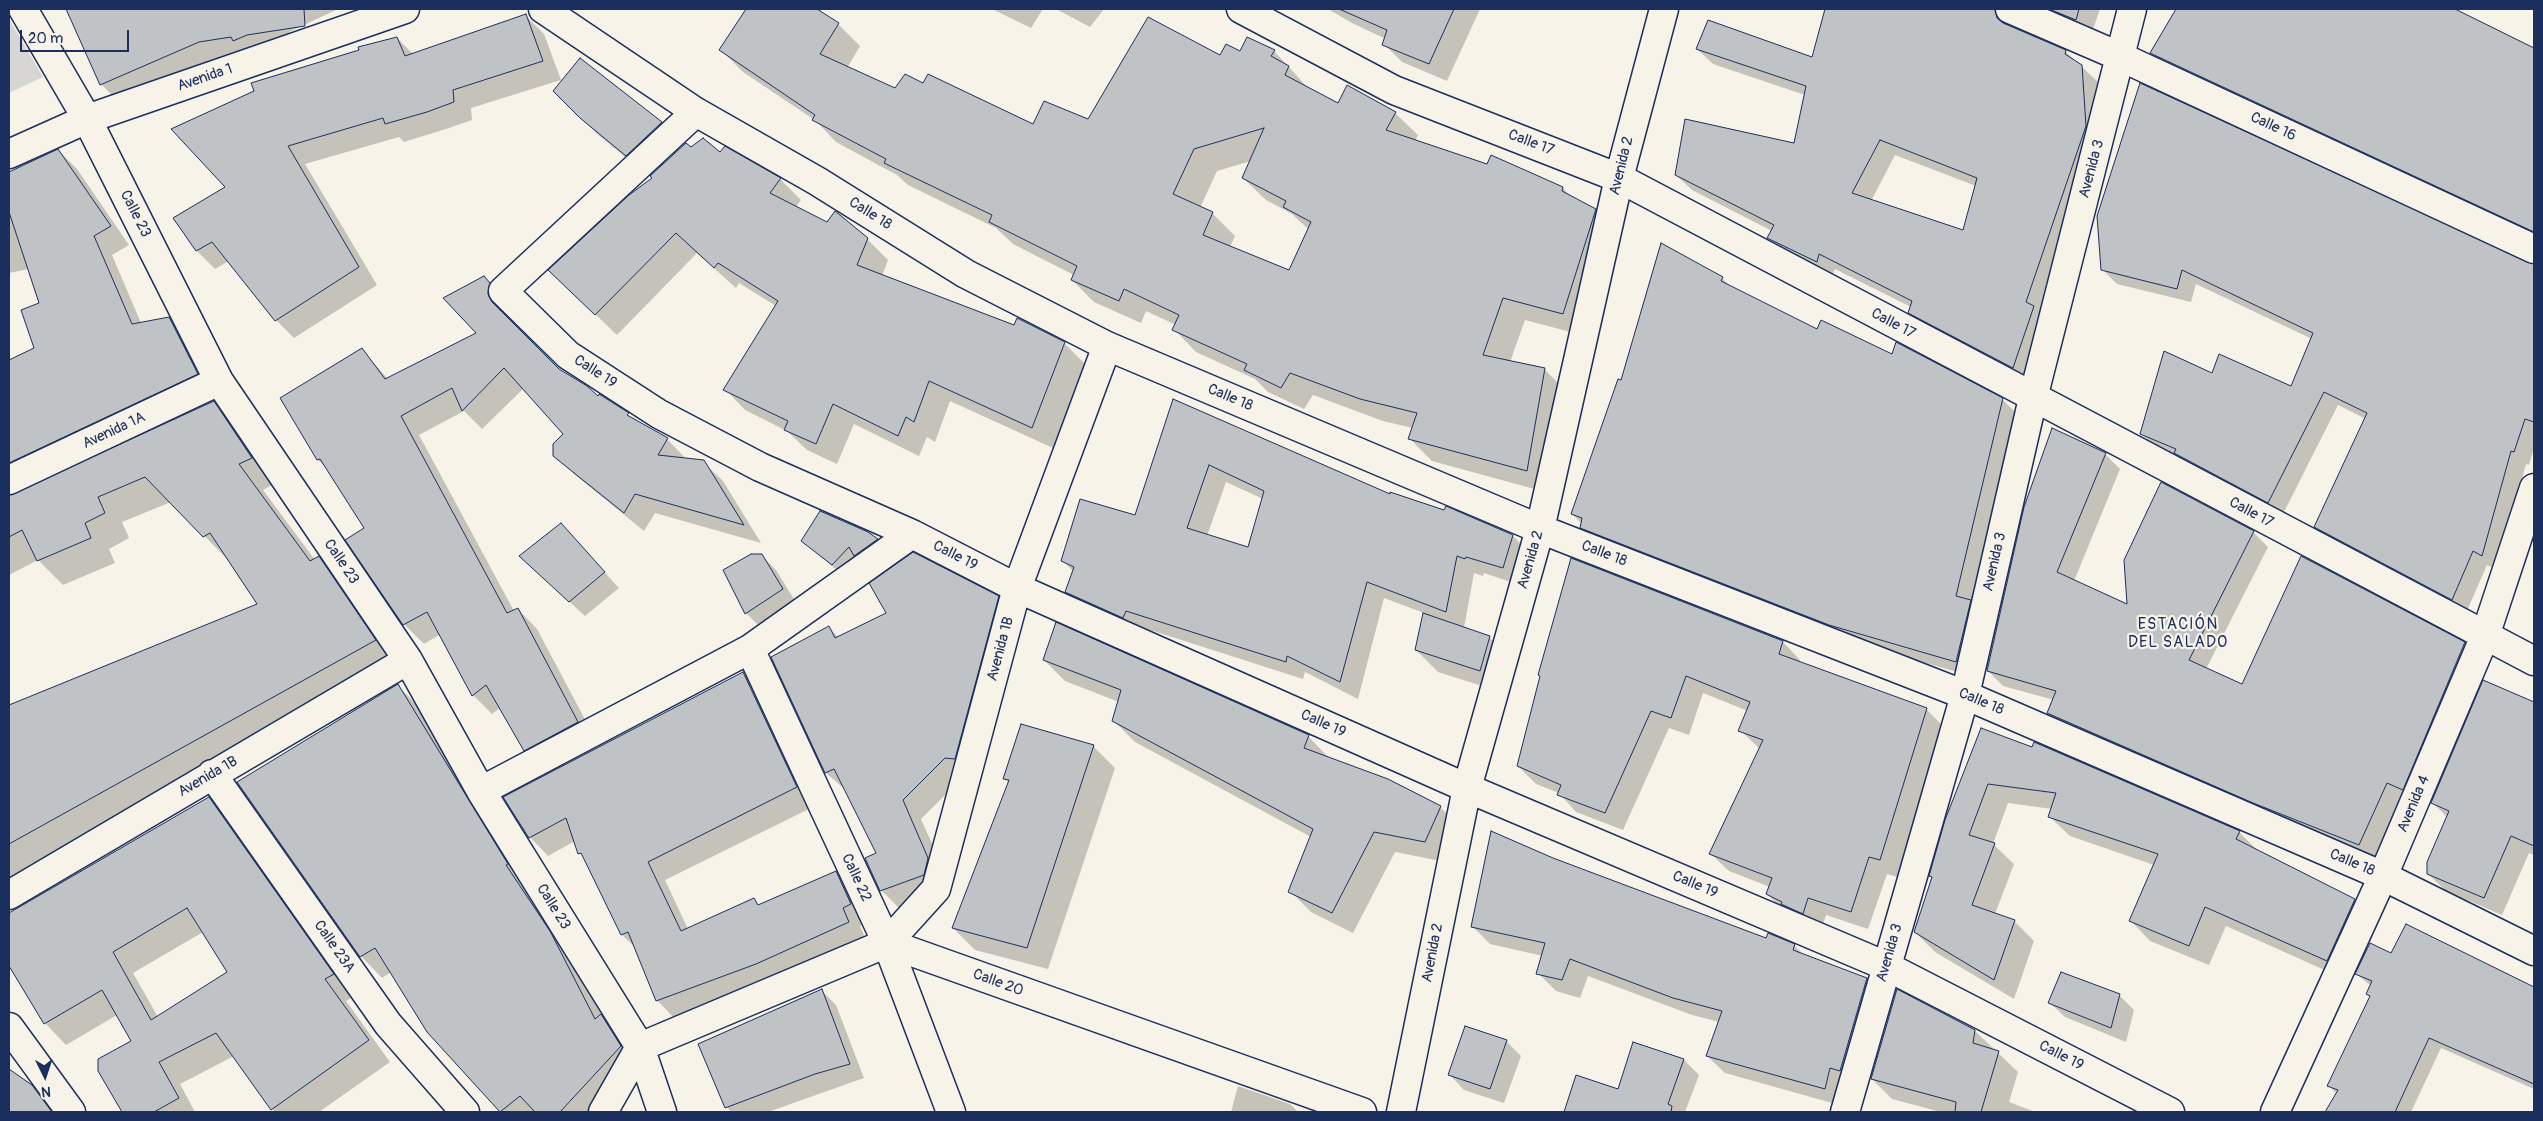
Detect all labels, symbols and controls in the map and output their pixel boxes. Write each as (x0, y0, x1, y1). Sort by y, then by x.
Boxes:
scale bar (22, 20, 131, 52)
text: 20 m (28, 29, 63, 48)
street label: Avenida 1 (175, 60, 235, 96)
street label: Calle 16 (2247, 109, 2299, 145)
street label: Calle 17 (1505, 126, 1557, 160)
street label: Avenida 2 (1606, 135, 1638, 197)
street label: Avenida 3 (2076, 138, 2108, 200)
street label: Calle 23 (116, 187, 154, 241)
street label: Calle 18 (845, 194, 895, 234)
street label: Calle 17 (1868, 305, 1918, 343)
street label: Calle 19 (570, 351, 620, 393)
street label: Calle 18 (1205, 380, 1255, 416)
street label: Avenida 1A (80, 409, 148, 453)
street label: Calle 17 (2226, 494, 2276, 532)
street label: Avenida 2 (1514, 529, 1548, 591)
street label: Avenida 3 (1980, 531, 2010, 593)
street label: Calle 23 (319, 536, 363, 588)
street label: Calle 19 (930, 537, 980, 575)
street label: Calle 18 (1579, 537, 1629, 571)
street label: Avenida 1B (984, 615, 1018, 683)
district label: ESTACIÓN DEL SALADO (2127, 615, 2229, 653)
street label: Calle 18 (1956, 684, 2006, 720)
street label: Calle 19 (1298, 706, 1348, 742)
street label: Avenida 1B (175, 753, 241, 801)
street label: Avenida 4 (2394, 773, 2434, 835)
street label: Calle 18 (2327, 845, 2377, 881)
street label: Calle 22 (837, 851, 875, 905)
street label: Calle 19 (1670, 867, 1720, 903)
street label: Calle 23 (532, 881, 574, 933)
street label: Calle 23A (309, 917, 359, 977)
street label: Avenida 2 (1418, 922, 1448, 984)
street label: Avenida 3 (1873, 922, 1907, 984)
street label: Calle 20 (970, 966, 1026, 1000)
street label: Calle 19 (2036, 1037, 2086, 1075)
north arrow (20, 1051, 70, 1101)
text: N (41, 1083, 51, 1100)

